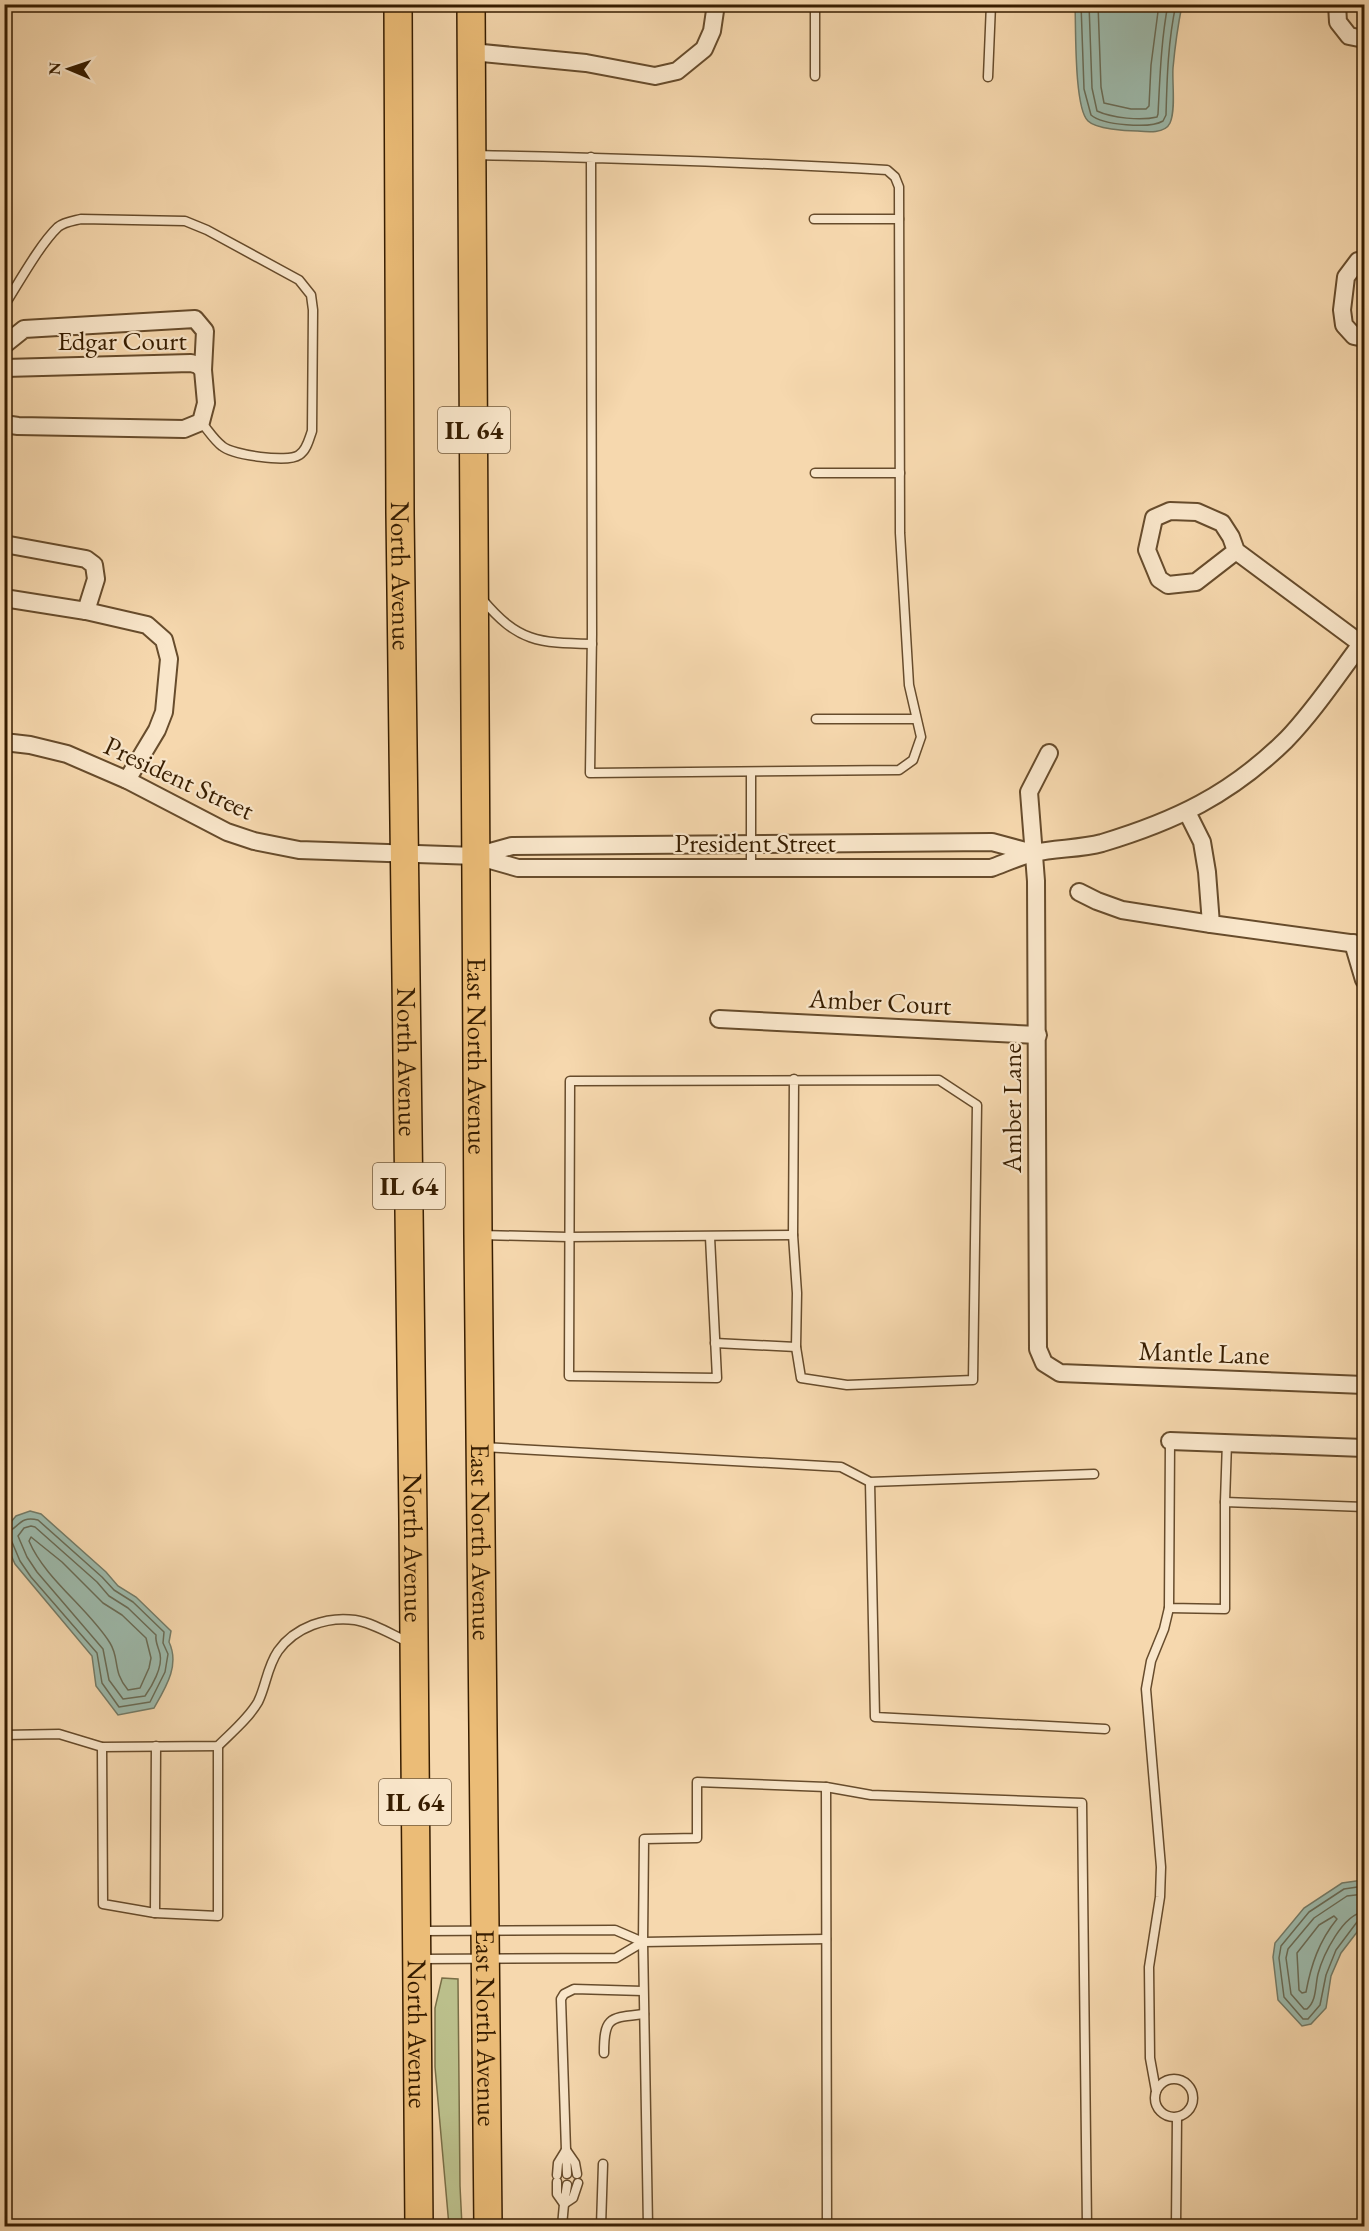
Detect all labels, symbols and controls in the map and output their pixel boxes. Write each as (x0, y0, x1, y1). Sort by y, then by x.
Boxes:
north arrow (39, 39, 99, 99)
text: N (44, 62, 65, 75)
street label: Edgar Court (57, 323, 187, 358)
road number: IL 64 (438, 407, 510, 453)
street label: North Avenue (383, 501, 420, 651)
street label: President Street (99, 728, 260, 828)
street label: President Street (674, 825, 836, 860)
street label: East North Avenue (459, 957, 496, 1155)
street label: Amber Court (807, 980, 953, 1023)
street label: North Avenue (389, 987, 426, 1137)
street label: Amber Lane (994, 1043, 1029, 1174)
road number: IL 64 (373, 1163, 445, 1209)
street label: Mantle Lane (1138, 1333, 1270, 1372)
street label: East North Avenue (463, 1443, 500, 1641)
street label: North Avenue (395, 1473, 432, 1623)
road number: IL 64 (379, 1779, 451, 1825)
street label: East North Avenue (468, 1929, 505, 2127)
street label: North Avenue (400, 1959, 436, 2109)

